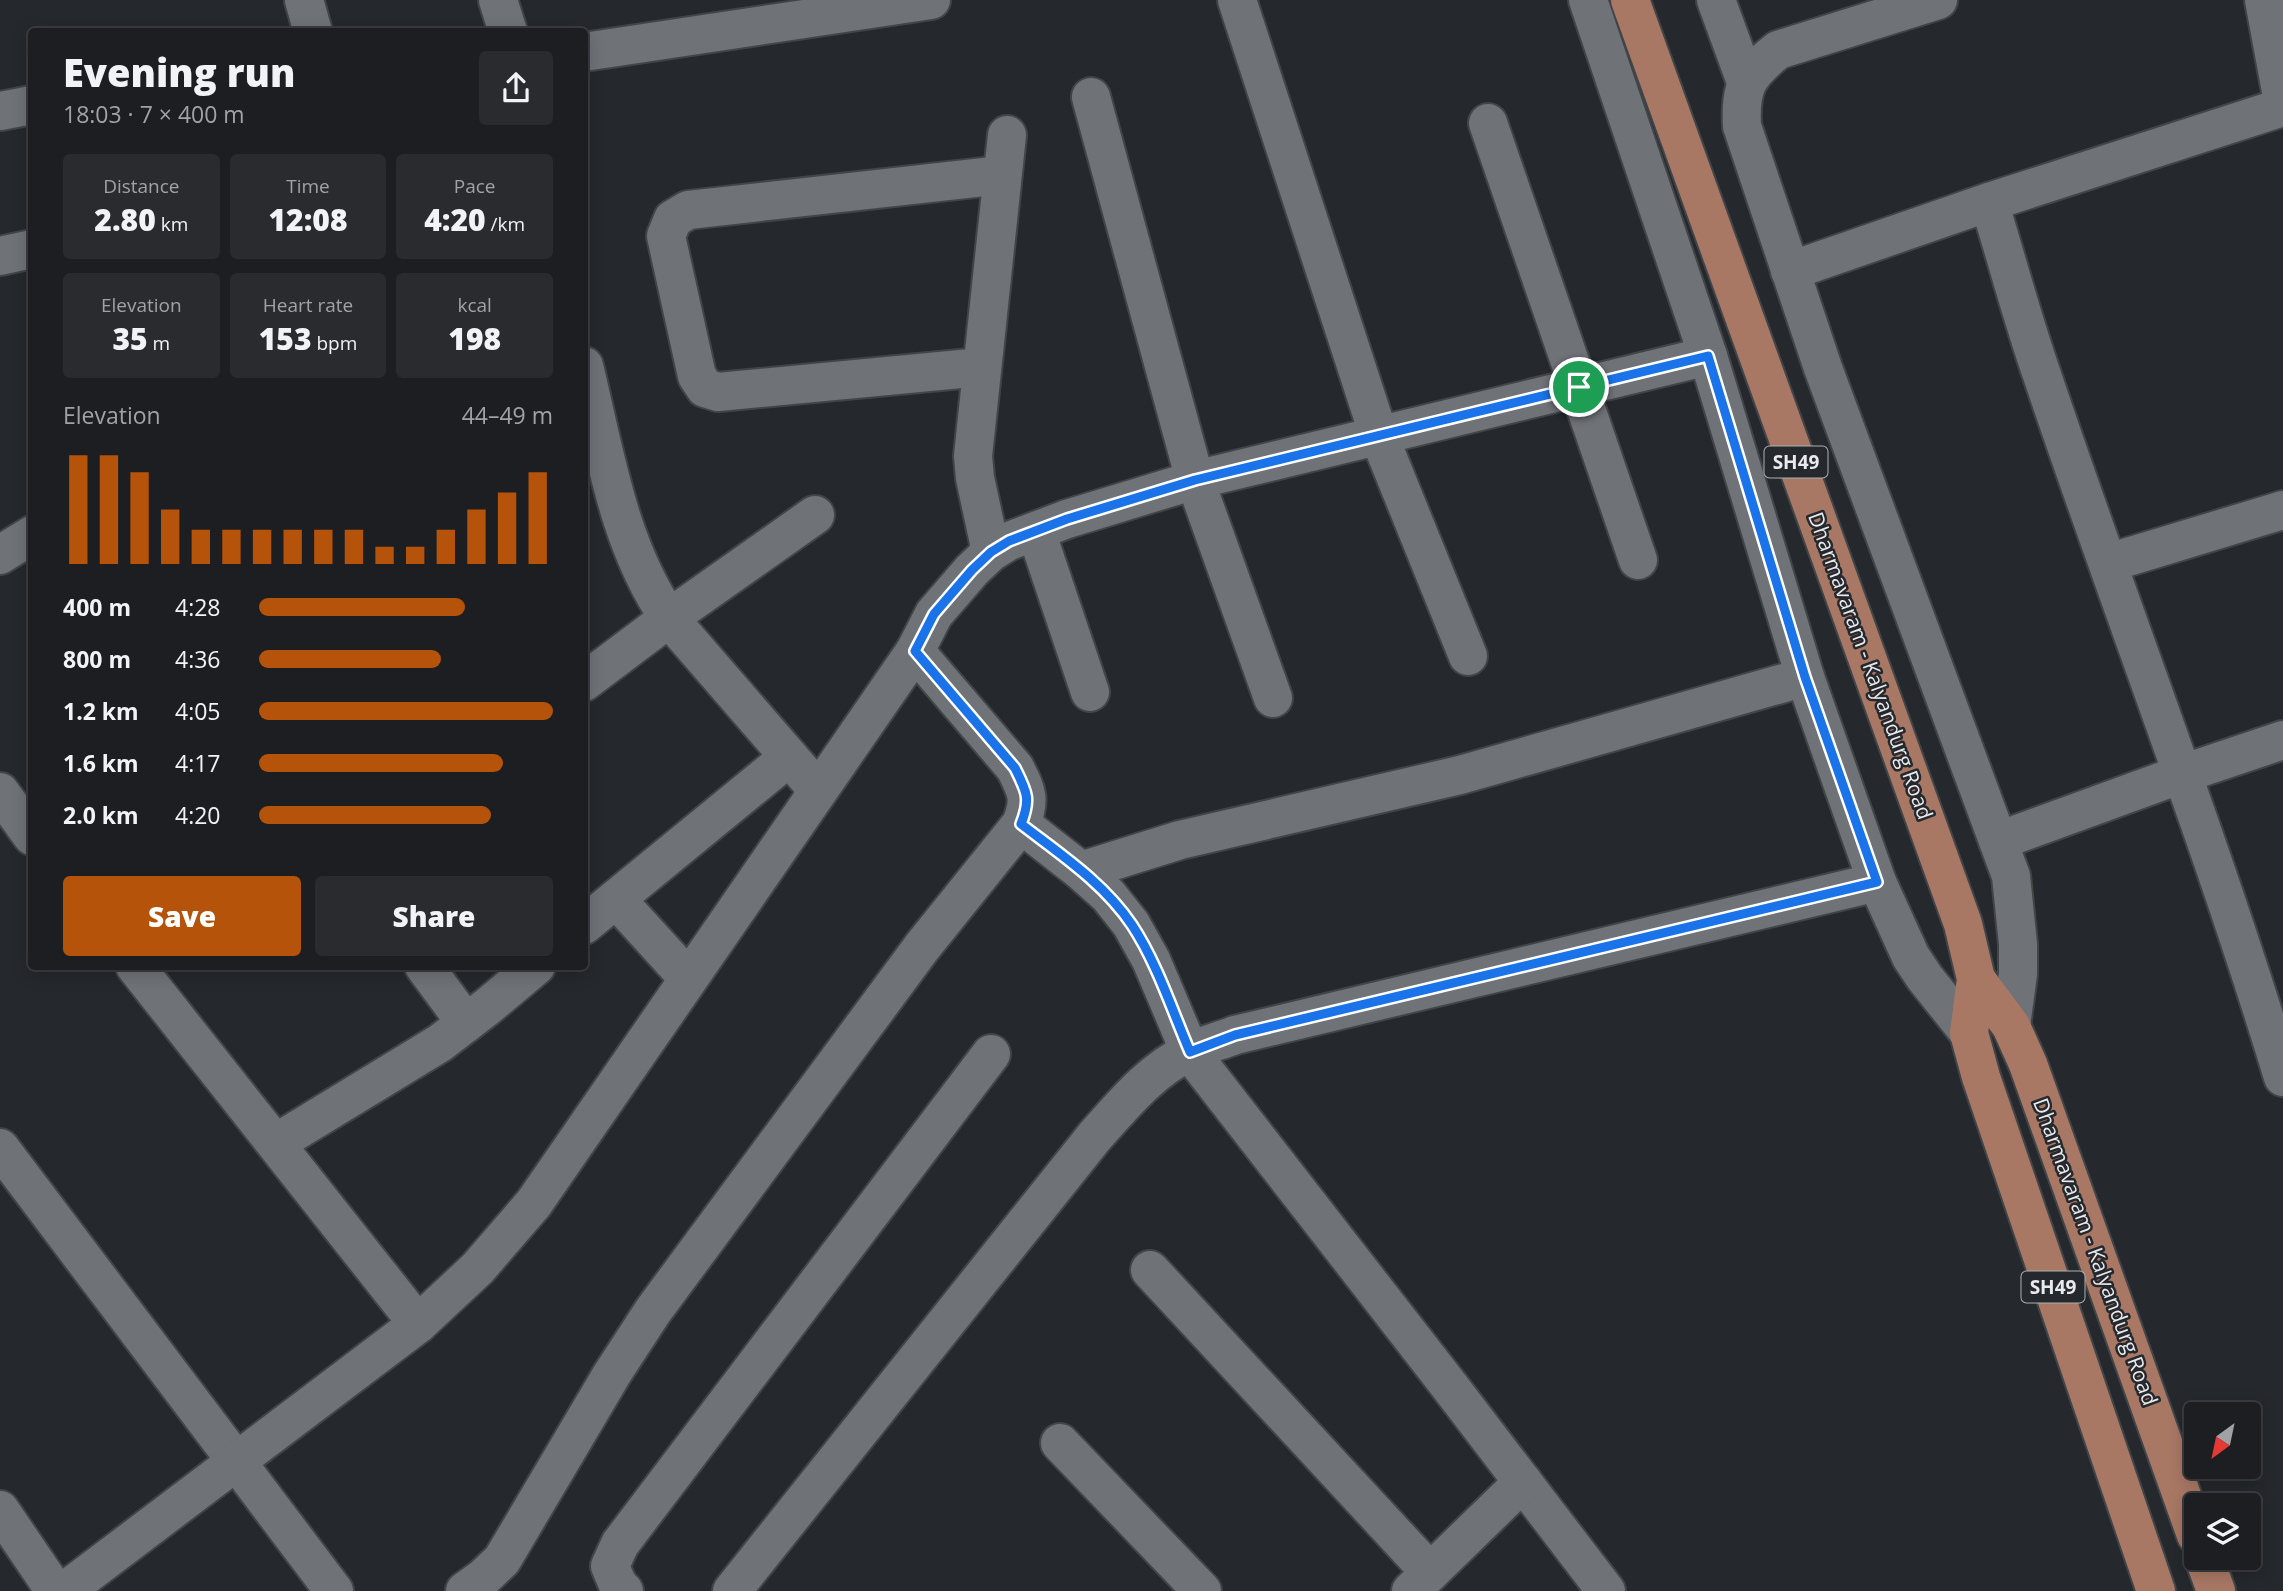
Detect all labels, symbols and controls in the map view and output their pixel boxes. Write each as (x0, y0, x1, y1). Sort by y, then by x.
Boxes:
text: Evening run (63, 46, 295, 98)
button: share (479, 51, 553, 125)
text: 18:03 · 7 × 400 m (63, 98, 245, 130)
text: Distance (103, 173, 180, 199)
text: Time (286, 173, 330, 199)
text: Pace (454, 173, 496, 199)
text: 2.80 (94, 199, 156, 240)
text: 12:08 (269, 199, 347, 240)
text: 4:20 (424, 199, 486, 240)
text: km (156, 211, 188, 237)
text: /km (486, 211, 525, 237)
text: Elevation (101, 292, 182, 318)
text: Heart rate (263, 292, 353, 318)
text: kcal (457, 292, 492, 318)
text: 35 (112, 318, 148, 359)
text: 153 (259, 318, 311, 359)
text: 198 (448, 318, 501, 359)
text: m (148, 330, 170, 356)
text: bpm (311, 330, 357, 356)
pin (1549, 357, 1609, 417)
icon: arrive (1560, 368, 1598, 406)
text: Elevation (63, 399, 161, 431)
text: 44–49 m (462, 399, 553, 431)
road number: SH49 (1764, 446, 1828, 477)
street label: Dharmavaram - Kalyandurg Road (1802, 508, 1940, 823)
text: 400 m (63, 591, 131, 623)
text: 4:28 (175, 591, 221, 623)
text: 800 m (63, 643, 131, 675)
text: 4:36 (175, 643, 221, 675)
text: 1.2 km (63, 695, 139, 727)
text: 4:05 (175, 695, 221, 727)
text: 1.6 km (63, 747, 139, 779)
text: 4:17 (175, 747, 221, 779)
text: 2.0 km (63, 799, 139, 831)
text: 4:20 (175, 799, 221, 831)
button: Save (63, 876, 301, 956)
button: Share (315, 876, 553, 956)
street label: Dharmavaram - Kalyandurg Road (2027, 1094, 2165, 1409)
road number: SH49 (2022, 1272, 2084, 1302)
north arrow (2184, 1402, 2261, 1479)
map controls (2184, 1402, 2261, 1570)
button: layers (2184, 1493, 2261, 1570)

